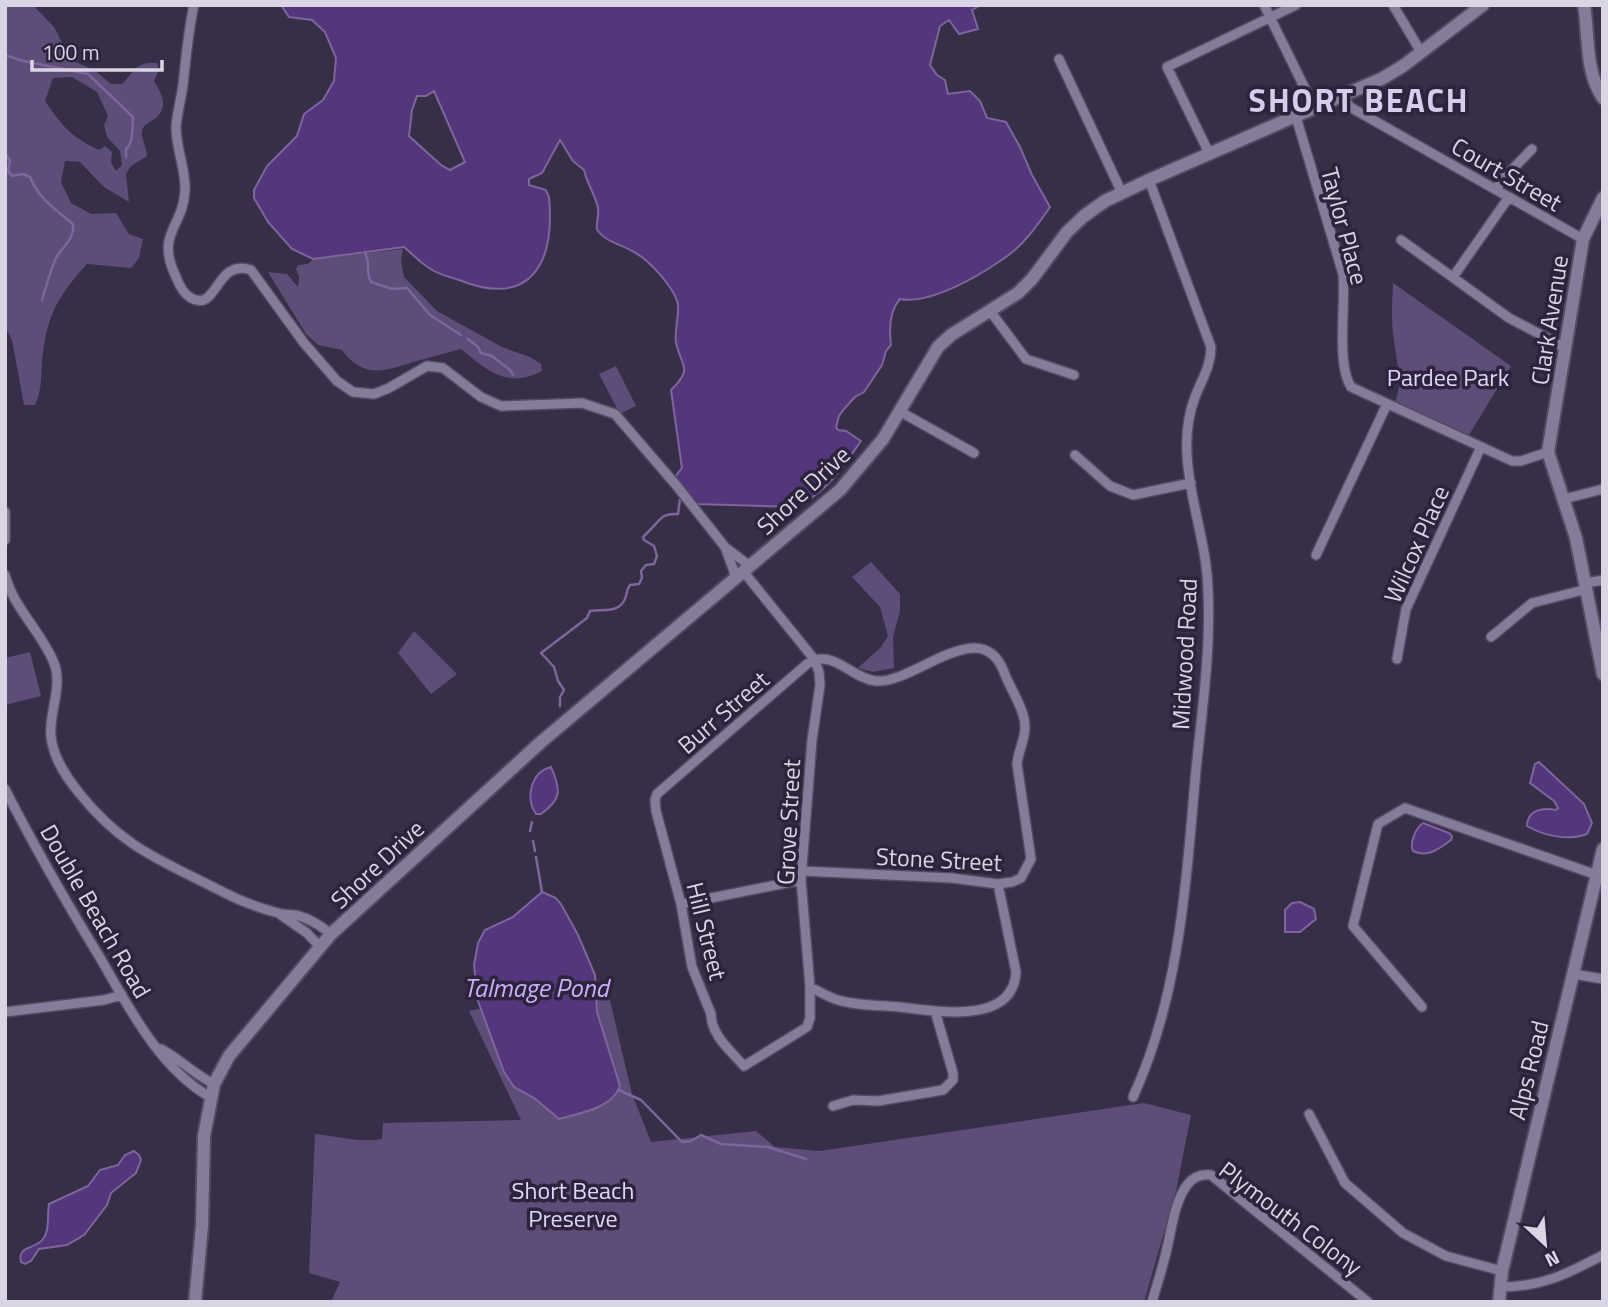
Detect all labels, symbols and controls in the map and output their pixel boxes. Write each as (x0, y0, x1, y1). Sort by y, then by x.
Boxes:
scale bar (32, 28, 161, 72)
text: 100 m (42, 36, 99, 68)
district label: SHORT BEACH (1249, 76, 1469, 124)
street label: Court Street (1445, 128, 1569, 220)
street label: Taylor Place (1312, 163, 1378, 289)
street label: Clark Avenue (1521, 253, 1577, 387)
park label: Pardee Park (1387, 359, 1510, 395)
street label: Shore Drive (748, 437, 858, 543)
street label: Wilcox Place (1374, 480, 1458, 608)
street label: Midwood Road (1162, 577, 1206, 731)
street label: Burr Street (669, 662, 777, 762)
street label: Grove Street (767, 758, 809, 886)
street label: Shore Drive (322, 811, 432, 917)
street label: Double Beach Road (31, 817, 161, 1005)
street label: Stone Street (875, 838, 1003, 880)
street label: Hill Street (677, 878, 737, 984)
water label: Talmage Pond (464, 968, 611, 1007)
street label: Alps Road (1498, 1017, 1558, 1123)
street label: Plymouth Colony (1212, 1152, 1371, 1284)
park label: Short Beach Preserve (512, 1172, 634, 1236)
north arrow (1510, 1209, 1580, 1279)
text: N (1540, 1244, 1565, 1276)

